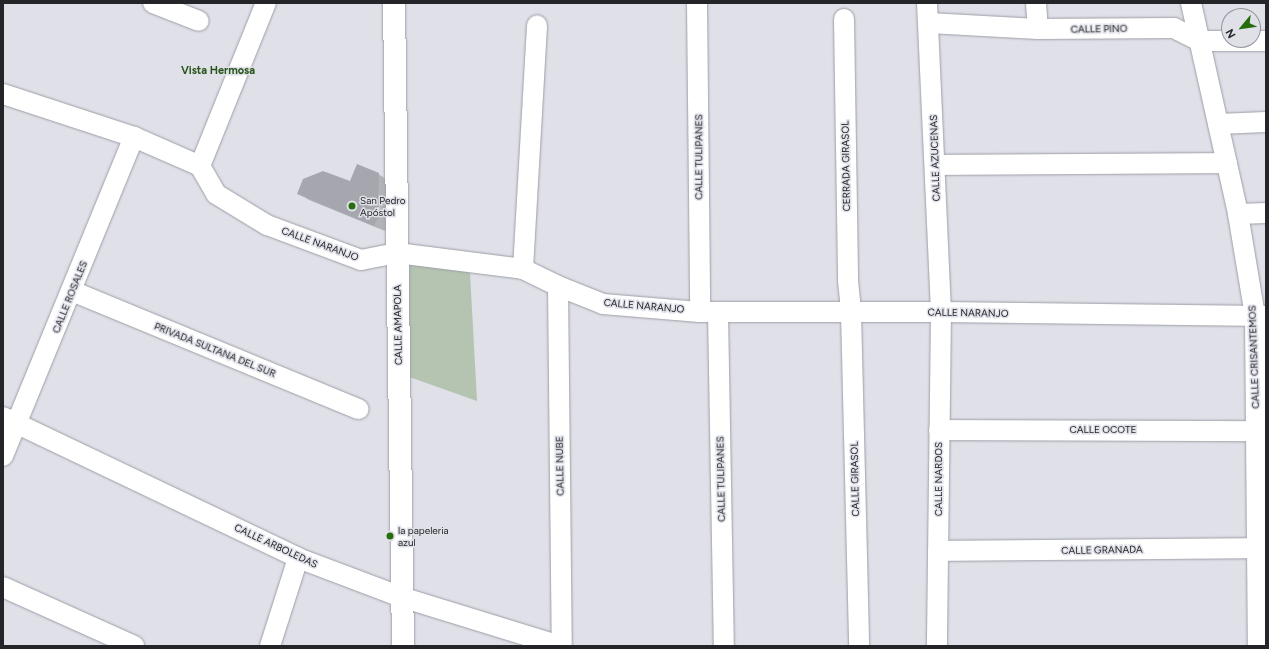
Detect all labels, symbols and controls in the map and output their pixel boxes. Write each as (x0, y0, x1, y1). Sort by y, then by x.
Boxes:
north arrow (1221, 8, 1261, 48)
street label: CALLE PINO (1071, 23, 1127, 35)
text: N (1223, 27, 1239, 40)
district label: Vista Hermosa (181, 64, 255, 78)
street label: CALLE TULIPANES (693, 114, 705, 200)
street label: CALLE AZUCENAS (927, 114, 943, 202)
street label: CERRADA GIRASOL (839, 120, 853, 212)
place label: San Pedro Apóstol (360, 194, 405, 218)
marker: San Pedro Apóstol (347, 201, 357, 211)
street label: CALLE NARANJO (280, 225, 360, 263)
street label: CALLE ROSALES (50, 259, 90, 335)
street label: CALLE AMAPOLA (391, 285, 405, 365)
street label: CALLE NARANJO (603, 296, 685, 316)
street label: CALLE CRISANTEMOS (1246, 305, 1262, 409)
street label: CALLE NARANJO (927, 306, 1009, 320)
street label: PRIVADA SULTANA DEL SUR (152, 320, 278, 380)
street label: CALLE OCOTE (1070, 424, 1136, 436)
street label: CALLE NUBE (553, 436, 567, 496)
street label: CALLE TULIPANES (714, 436, 728, 522)
street label: CALLE GIRASOL (848, 441, 862, 517)
street label: CALLE NARDOS (933, 442, 945, 516)
street label: CALLE ARBOLEDAS (232, 521, 320, 571)
place label: la papeleria azul (398, 524, 449, 548)
marker: la papeleria azul (385, 531, 395, 541)
street label: CALLE GRANADA (1061, 543, 1143, 557)

